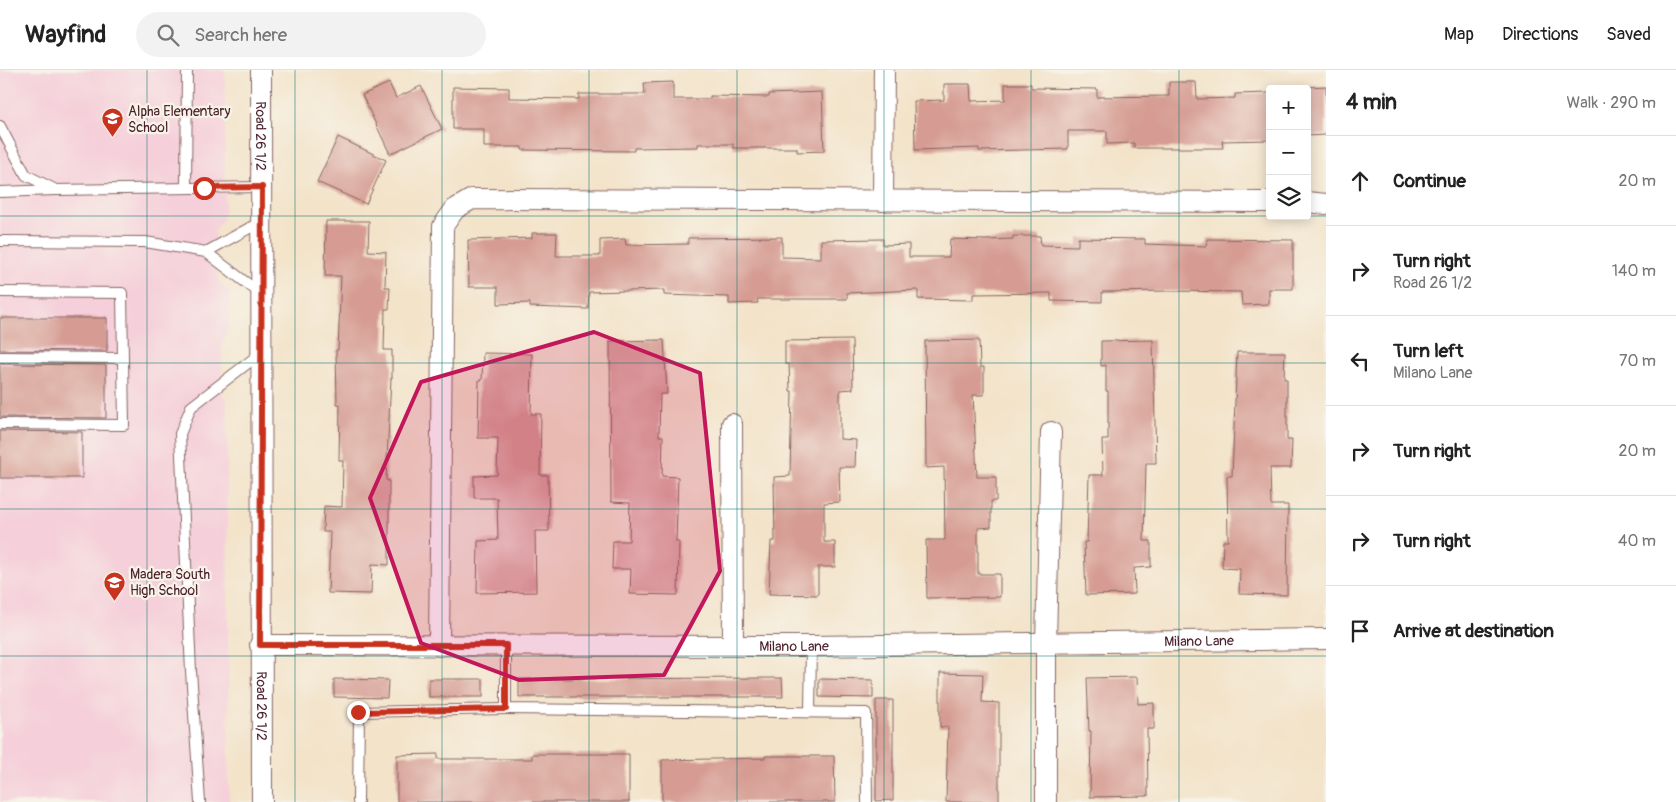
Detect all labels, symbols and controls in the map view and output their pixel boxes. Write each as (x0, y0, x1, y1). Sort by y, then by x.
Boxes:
search box (136, 12, 486, 57)
text: Wayfind (25, 20, 106, 49)
icon: search (154, 21, 182, 49)
text: Search here (194, 23, 287, 47)
text: Map (1444, 23, 1474, 46)
text: Directions (1502, 23, 1578, 46)
text: Saved (1606, 23, 1651, 46)
map controls (1266, 85, 1311, 220)
button: + (1266, 85, 1311, 130)
text: 4 min (1346, 89, 1397, 116)
text: Walk · 290 m (1567, 93, 1656, 113)
street label: Road 26 1/2 (252, 101, 269, 171)
place label: Alpha Elementary School (128, 103, 231, 136)
school or university icon: Alpha Elementary School (100, 107, 124, 138)
button: − (1266, 130, 1311, 175)
icon: ahead (1346, 167, 1374, 195)
text: Continue (1393, 169, 1466, 193)
text: 20 m (1618, 171, 1656, 191)
button: layers (1266, 175, 1311, 220)
route start (193, 177, 216, 200)
text: Turn right (1393, 249, 1471, 273)
icon: right (1346, 257, 1374, 285)
text: 140 m (1612, 261, 1656, 281)
text: Road 26 1/2 (1393, 273, 1472, 293)
text: Turn left (1393, 339, 1463, 363)
icon: left (1346, 347, 1374, 375)
text: 70 m (1619, 351, 1656, 371)
text: Milano Lane (1393, 363, 1473, 383)
icon: right (1346, 437, 1374, 465)
text: Turn right (1393, 439, 1471, 463)
text: 20 m (1618, 441, 1656, 461)
icon: right (1346, 527, 1374, 555)
text: Turn right (1393, 529, 1471, 553)
text: 40 m (1618, 531, 1656, 551)
place label: Madera South High School (130, 566, 210, 599)
school or university icon: Madera South High School (102, 570, 126, 601)
icon: arrive (1346, 617, 1374, 645)
text: Arrive at destination (1393, 619, 1554, 643)
street label: Milano Lane (1164, 632, 1234, 650)
street label: Milano Lane (759, 638, 829, 655)
street label: Road 26 1/2 (253, 671, 270, 741)
route end (347, 701, 370, 724)

